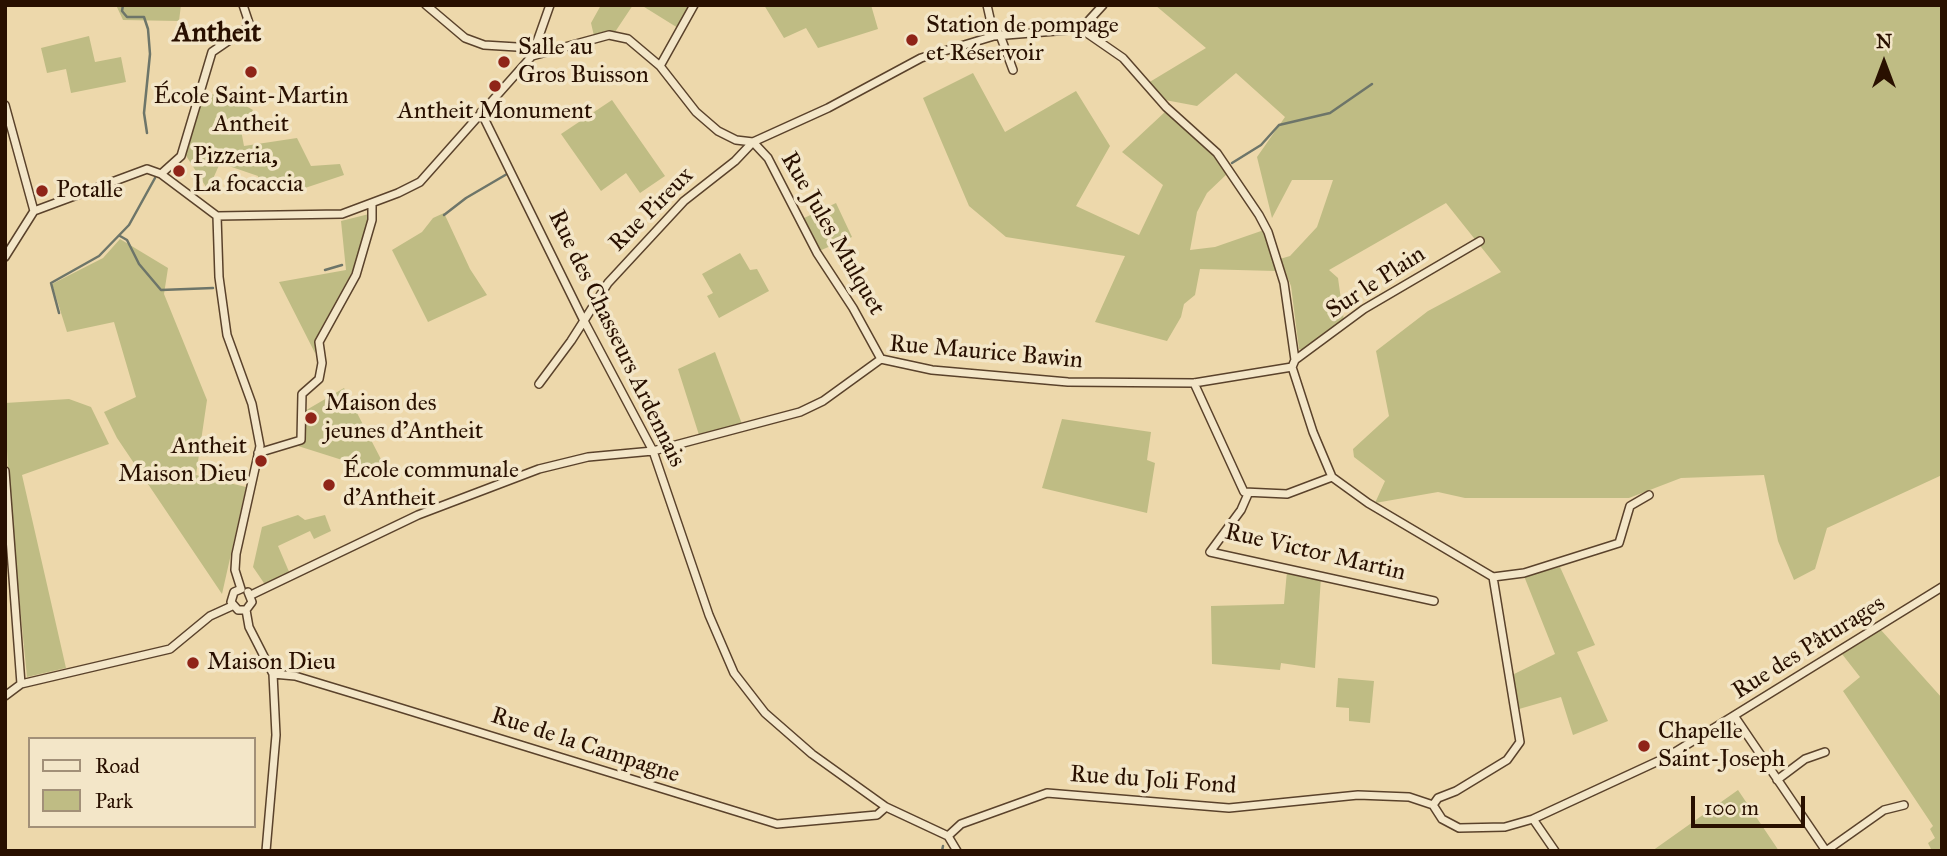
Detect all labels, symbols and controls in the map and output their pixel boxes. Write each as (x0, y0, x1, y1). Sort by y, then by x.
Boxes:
place label: Station de pompage et Réservoir (926, 12, 1119, 68)
district label: Antheit (173, 17, 261, 51)
north arrow (1849, 28, 1919, 98)
text: N (1876, 30, 1892, 53)
marker: Station de pompage et Réservoir (904, 32, 920, 48)
place label: Salle au Gros Buisson (518, 34, 649, 90)
marker: Salle au Gros Buisson (496, 54, 512, 70)
marker: École Saint-Martin Antheit (243, 64, 259, 80)
marker: Antheit Monument (487, 78, 503, 94)
place label: École Saint-Martin Antheit (154, 83, 348, 139)
place label: Antheit Monument (398, 98, 592, 126)
place label: Pizzeria, La focaccia (193, 143, 303, 199)
street label: Rue Jules Mulquet (774, 147, 890, 321)
street label: Rue Pireux (604, 162, 700, 258)
marker: Pizzeria, La focaccia (171, 163, 187, 179)
place label: Potalle (56, 177, 123, 205)
marker: Potalle (34, 183, 50, 199)
street label: Rue des Chasseurs Ardennais (541, 206, 691, 472)
street label: Sur le Plain (1321, 240, 1431, 326)
street label: Rue Maurice Bawin (888, 330, 1084, 376)
place label: Maison des jeunes d'Antheit (325, 390, 483, 446)
marker: Maison des jeunes d'Antheit (303, 410, 319, 426)
place label: Antheit Maison Dieu (118, 433, 247, 489)
marker: Antheit Maison Dieu (253, 453, 269, 469)
place label: École communale d'Antheit (343, 457, 519, 513)
marker: École communale d'Antheit (321, 477, 337, 493)
street label: Rue Victor Martin (1222, 518, 1408, 588)
street label: Rue des Pâturages (1727, 590, 1891, 706)
place label: Maison Dieu (207, 649, 336, 677)
marker: Maison Dieu (185, 655, 201, 671)
street label: Rue de la Campagne (487, 702, 683, 790)
place label: Chapelle Saint-Joseph (1658, 718, 1785, 774)
legend (28, 737, 256, 828)
marker: Chapelle Saint-Joseph (1636, 738, 1652, 754)
text: Road (95, 753, 140, 779)
street label: Rue du Joli Fond (1069, 761, 1237, 801)
scale bar (1695, 782, 1809, 826)
text: Park (95, 788, 133, 814)
text: 100 m (1704, 795, 1759, 821)

